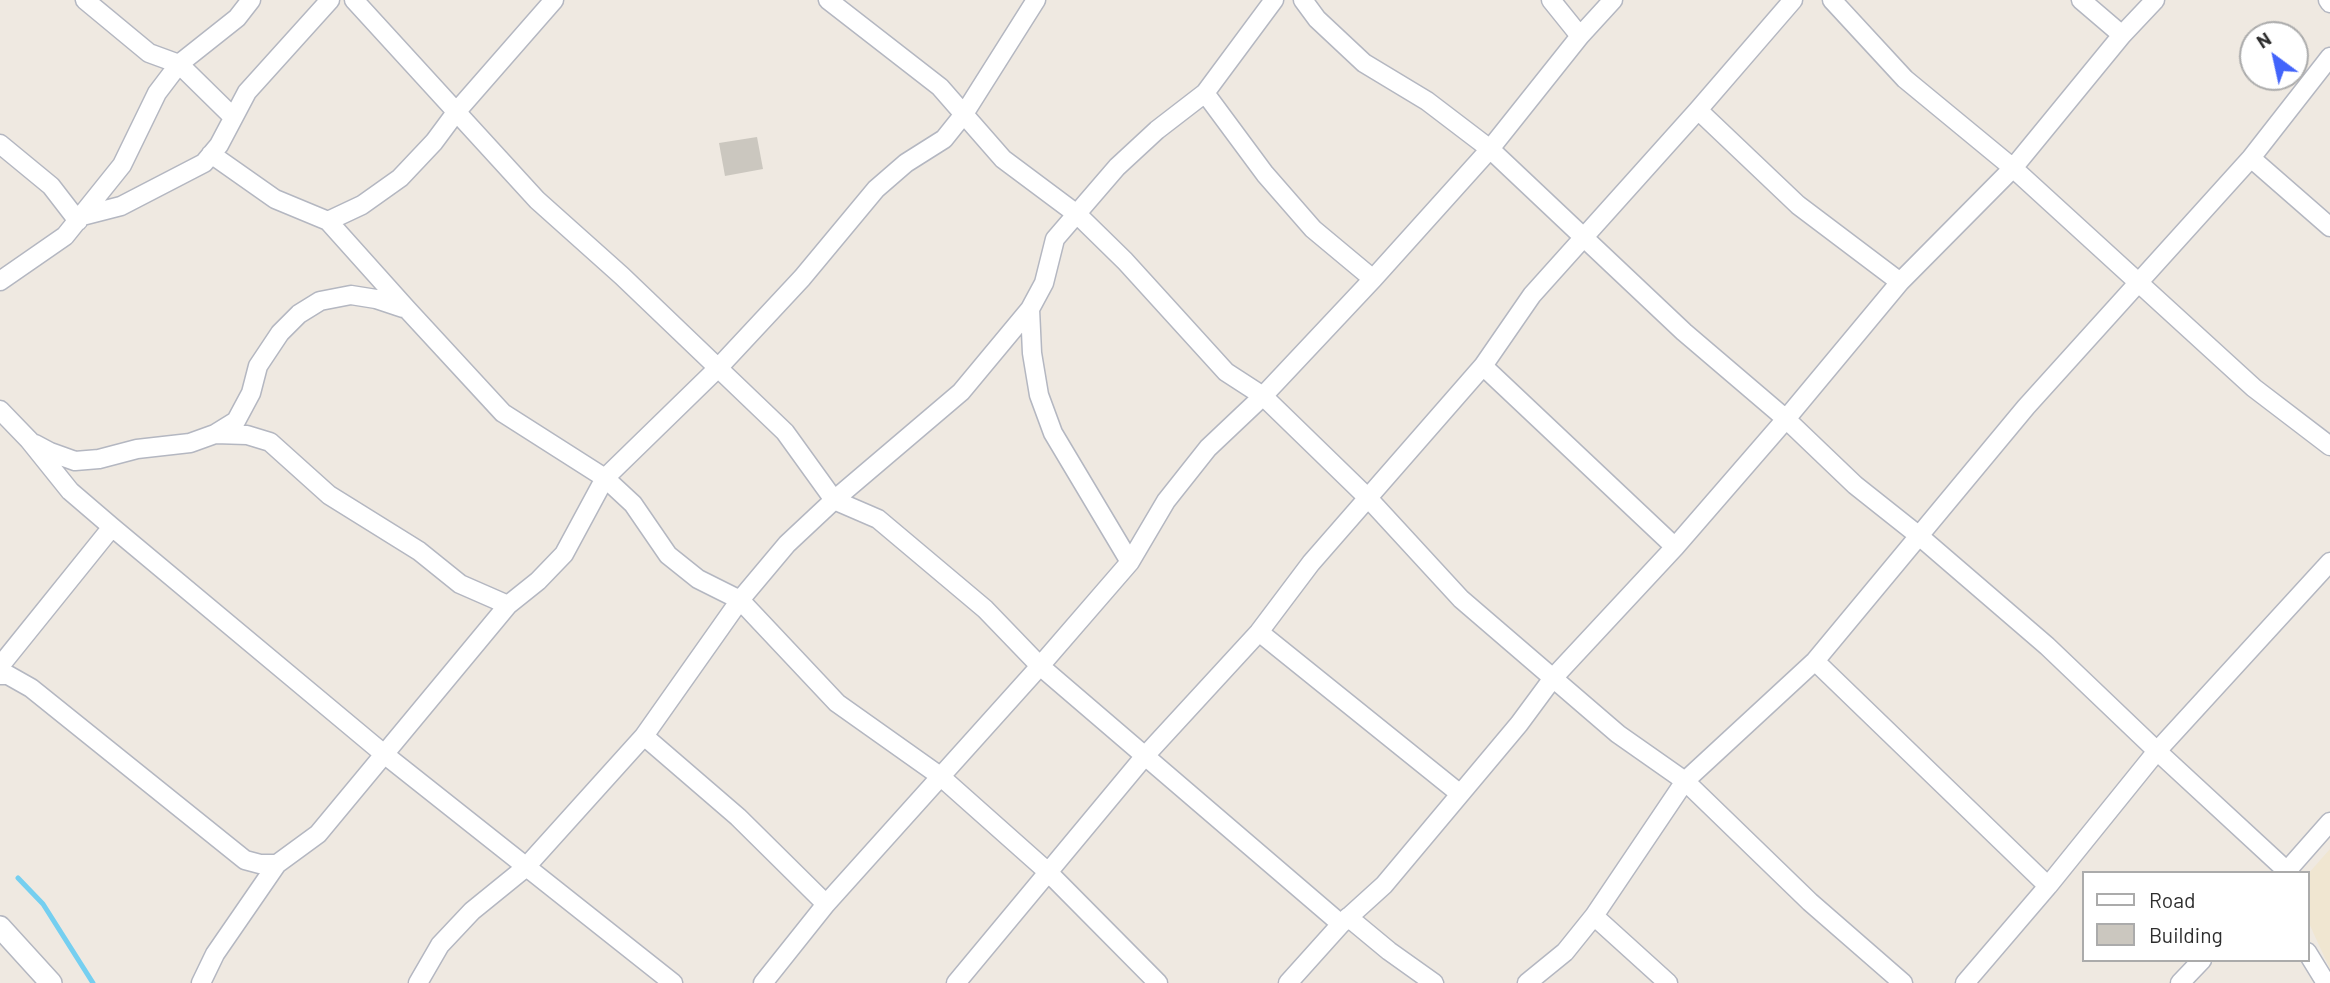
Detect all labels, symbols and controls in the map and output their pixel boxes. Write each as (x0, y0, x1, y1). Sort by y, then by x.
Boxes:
north arrow (2239, 21, 2309, 91)
text: N (2252, 27, 2275, 53)
legend (2082, 871, 2309, 962)
text: Road (2149, 887, 2195, 912)
text: Building (2149, 922, 2223, 947)

